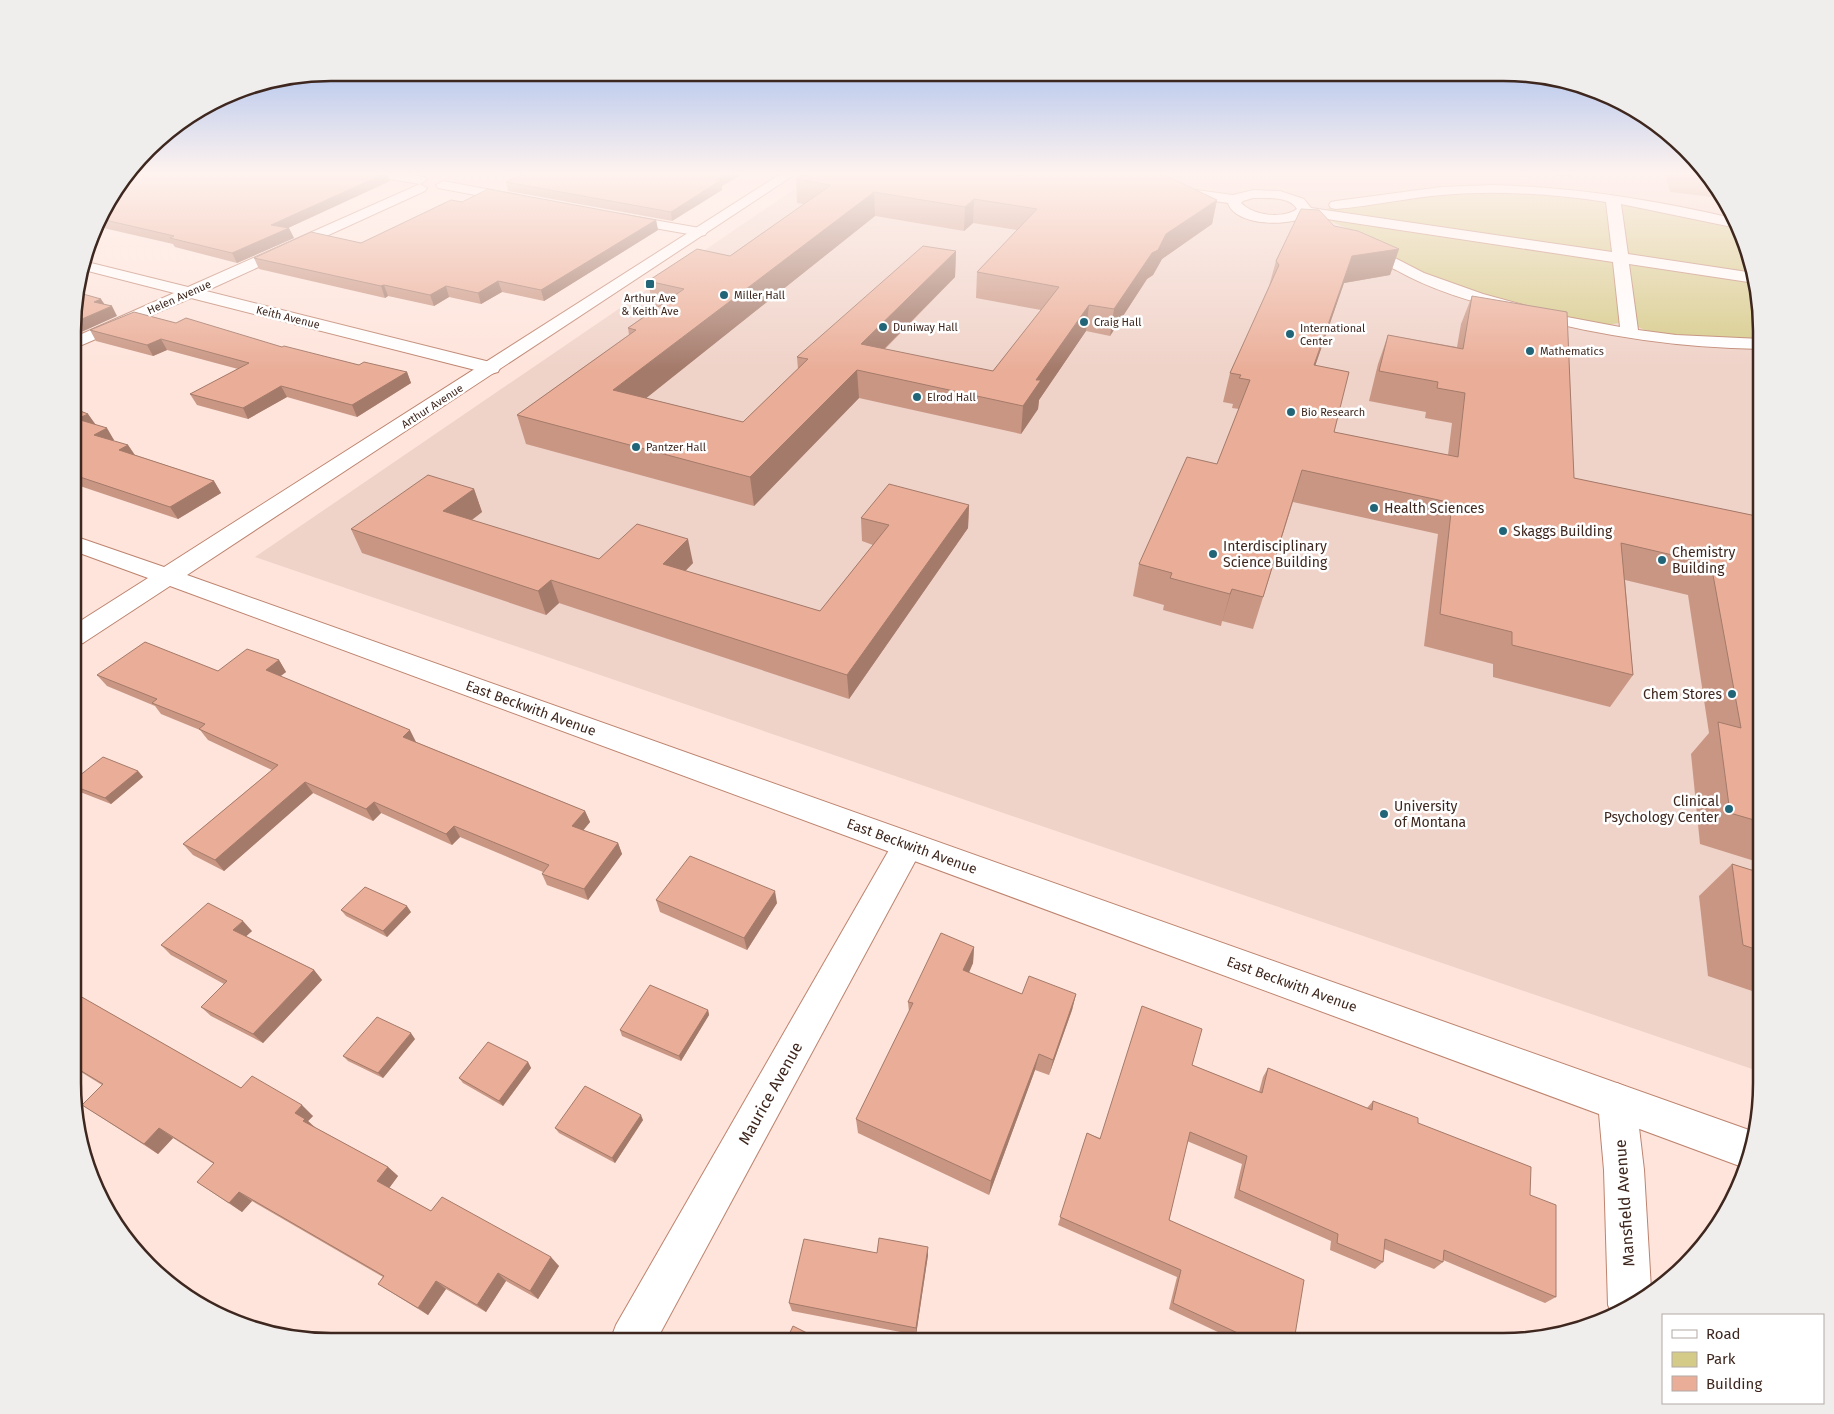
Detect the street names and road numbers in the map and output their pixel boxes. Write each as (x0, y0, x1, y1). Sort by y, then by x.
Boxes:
street label: Helen Avenue (145, 278, 213, 317)
street label: Keith Avenue (255, 303, 321, 332)
street label: Arthur Avenue (399, 382, 466, 431)
street label: East Beckwith Avenue (463, 677, 598, 740)
street label: East Beckwith Avenue (844, 815, 979, 878)
street label: East Beckwith Avenue (1224, 953, 1359, 1016)
street label: Maurice Avenue (734, 1039, 807, 1148)
street label: Mansfield Avenue (1611, 1139, 1638, 1267)

